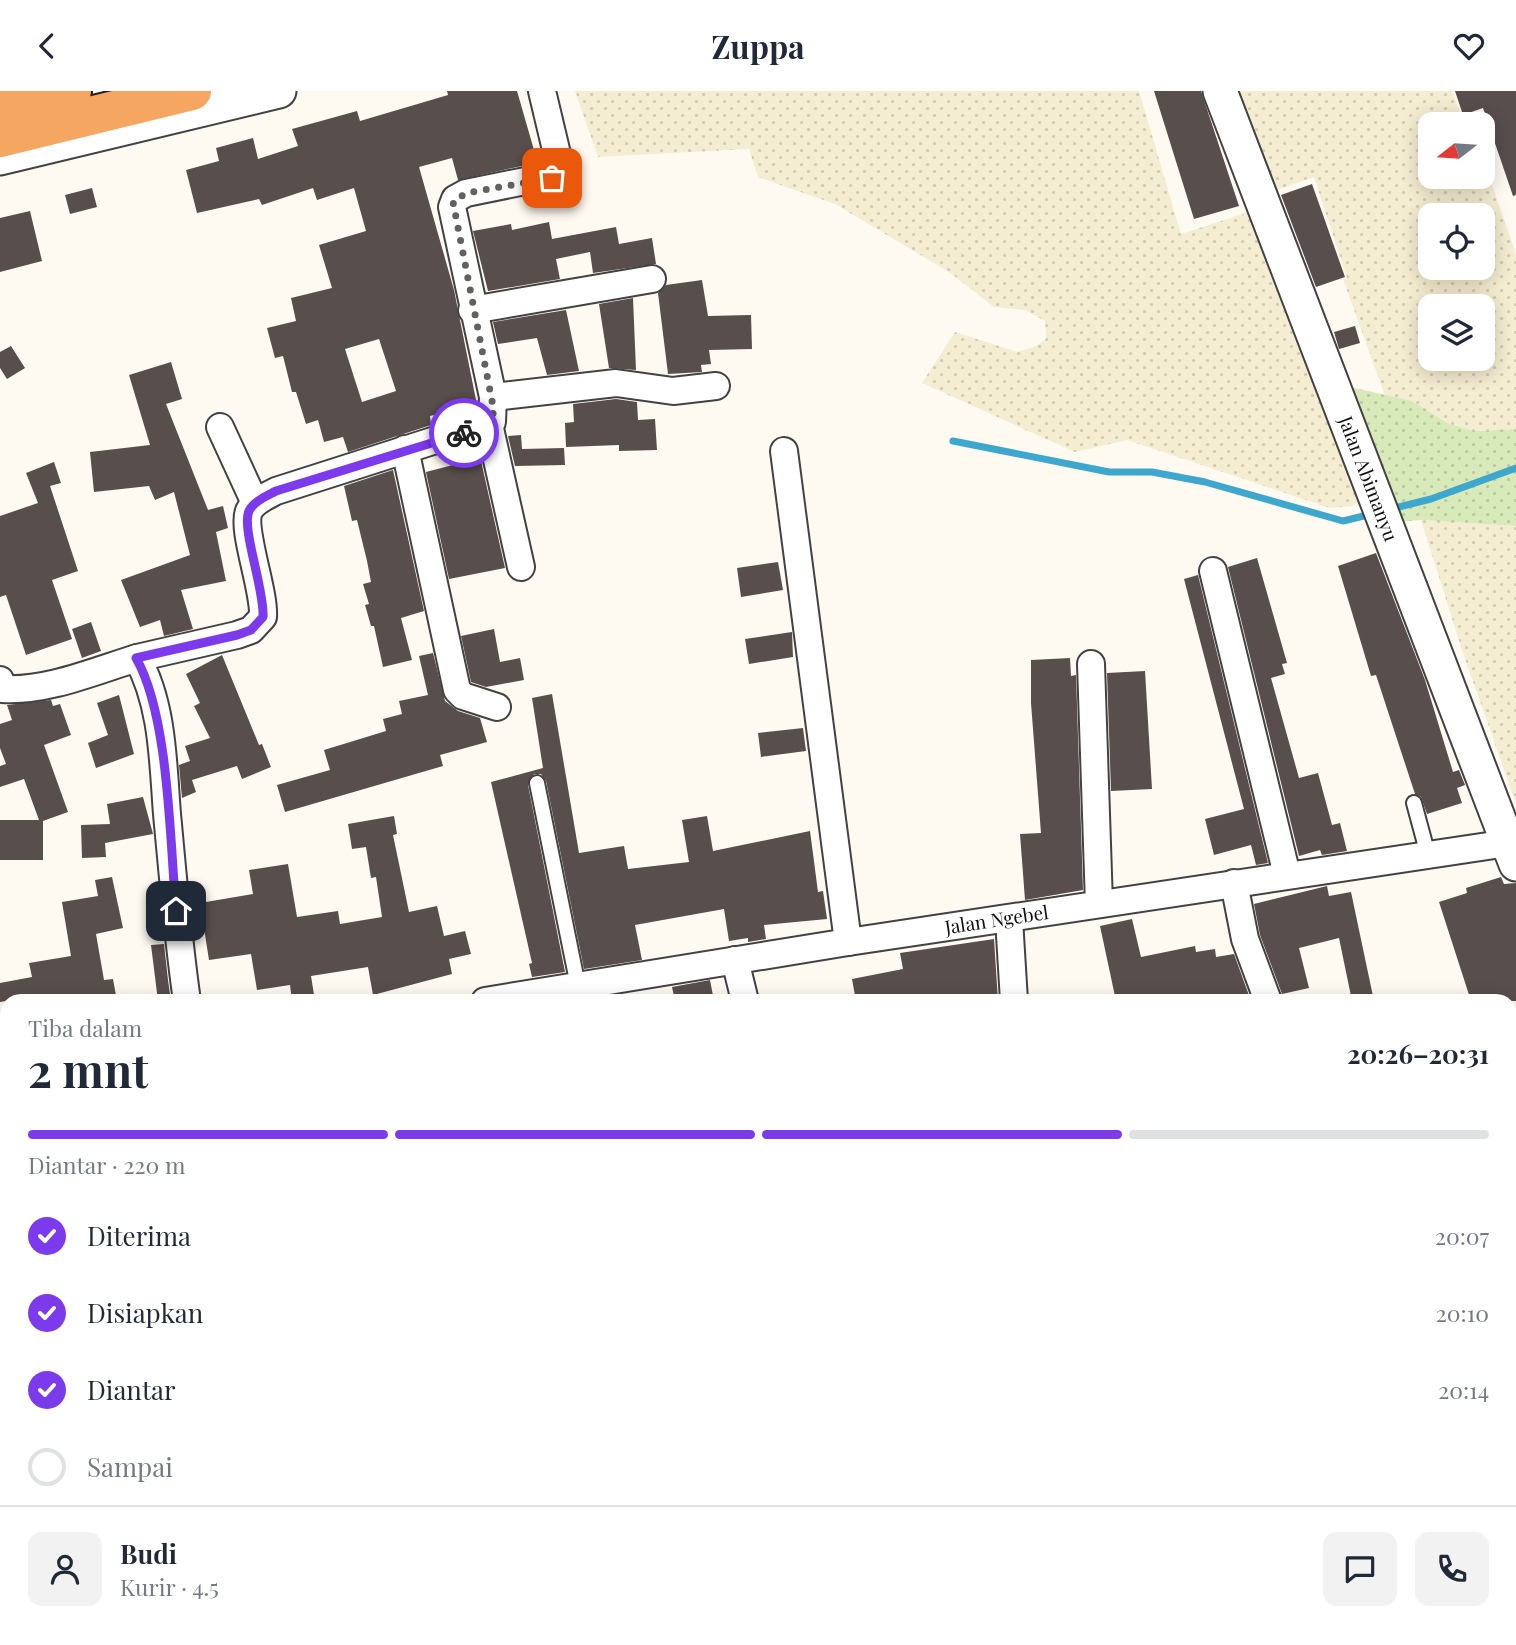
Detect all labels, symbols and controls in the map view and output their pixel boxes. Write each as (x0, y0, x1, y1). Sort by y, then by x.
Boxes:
text: Zuppa (711, 24, 805, 67)
icon: back (28, 27, 66, 65)
icon: heart (1450, 27, 1488, 65)
north arrow (1418, 112, 1494, 189)
map controls (1418, 112, 1495, 371)
pin (522, 148, 582, 208)
icon: bag (533, 159, 571, 197)
button: locate (1418, 203, 1495, 280)
button: layers (1418, 294, 1495, 371)
courier (429, 398, 499, 468)
street label: Jalan Abimanyu (1333, 411, 1405, 544)
icon: bike (445, 414, 483, 452)
pin (146, 881, 206, 941)
icon: home (157, 892, 195, 930)
street label: Jalan Ngebel (942, 898, 1051, 939)
text: Tiba dalam (28, 1012, 142, 1043)
text: 20:26–20:31 (1347, 1036, 1489, 1071)
text: 2 mnt (28, 1038, 148, 1100)
text: Diantar · 220 m (28, 1149, 185, 1180)
icon: check (28, 1217, 66, 1255)
text: Diterima (87, 1218, 191, 1253)
text: 20:07 (1435, 1220, 1489, 1251)
icon: check (28, 1294, 66, 1332)
text: Disiapkan (87, 1295, 203, 1330)
text: 20:10 (1436, 1297, 1489, 1328)
icon: check (28, 1371, 66, 1409)
text: Diantar (87, 1372, 176, 1407)
text: 20:14 (1438, 1374, 1489, 1405)
text: Sampai (87, 1449, 173, 1484)
button: person (28, 1532, 102, 1606)
button: chat (1323, 1532, 1397, 1606)
button: phone (1415, 1532, 1489, 1606)
text: Budi (120, 1536, 177, 1571)
text: Kurir · 4.5 (120, 1571, 219, 1602)

